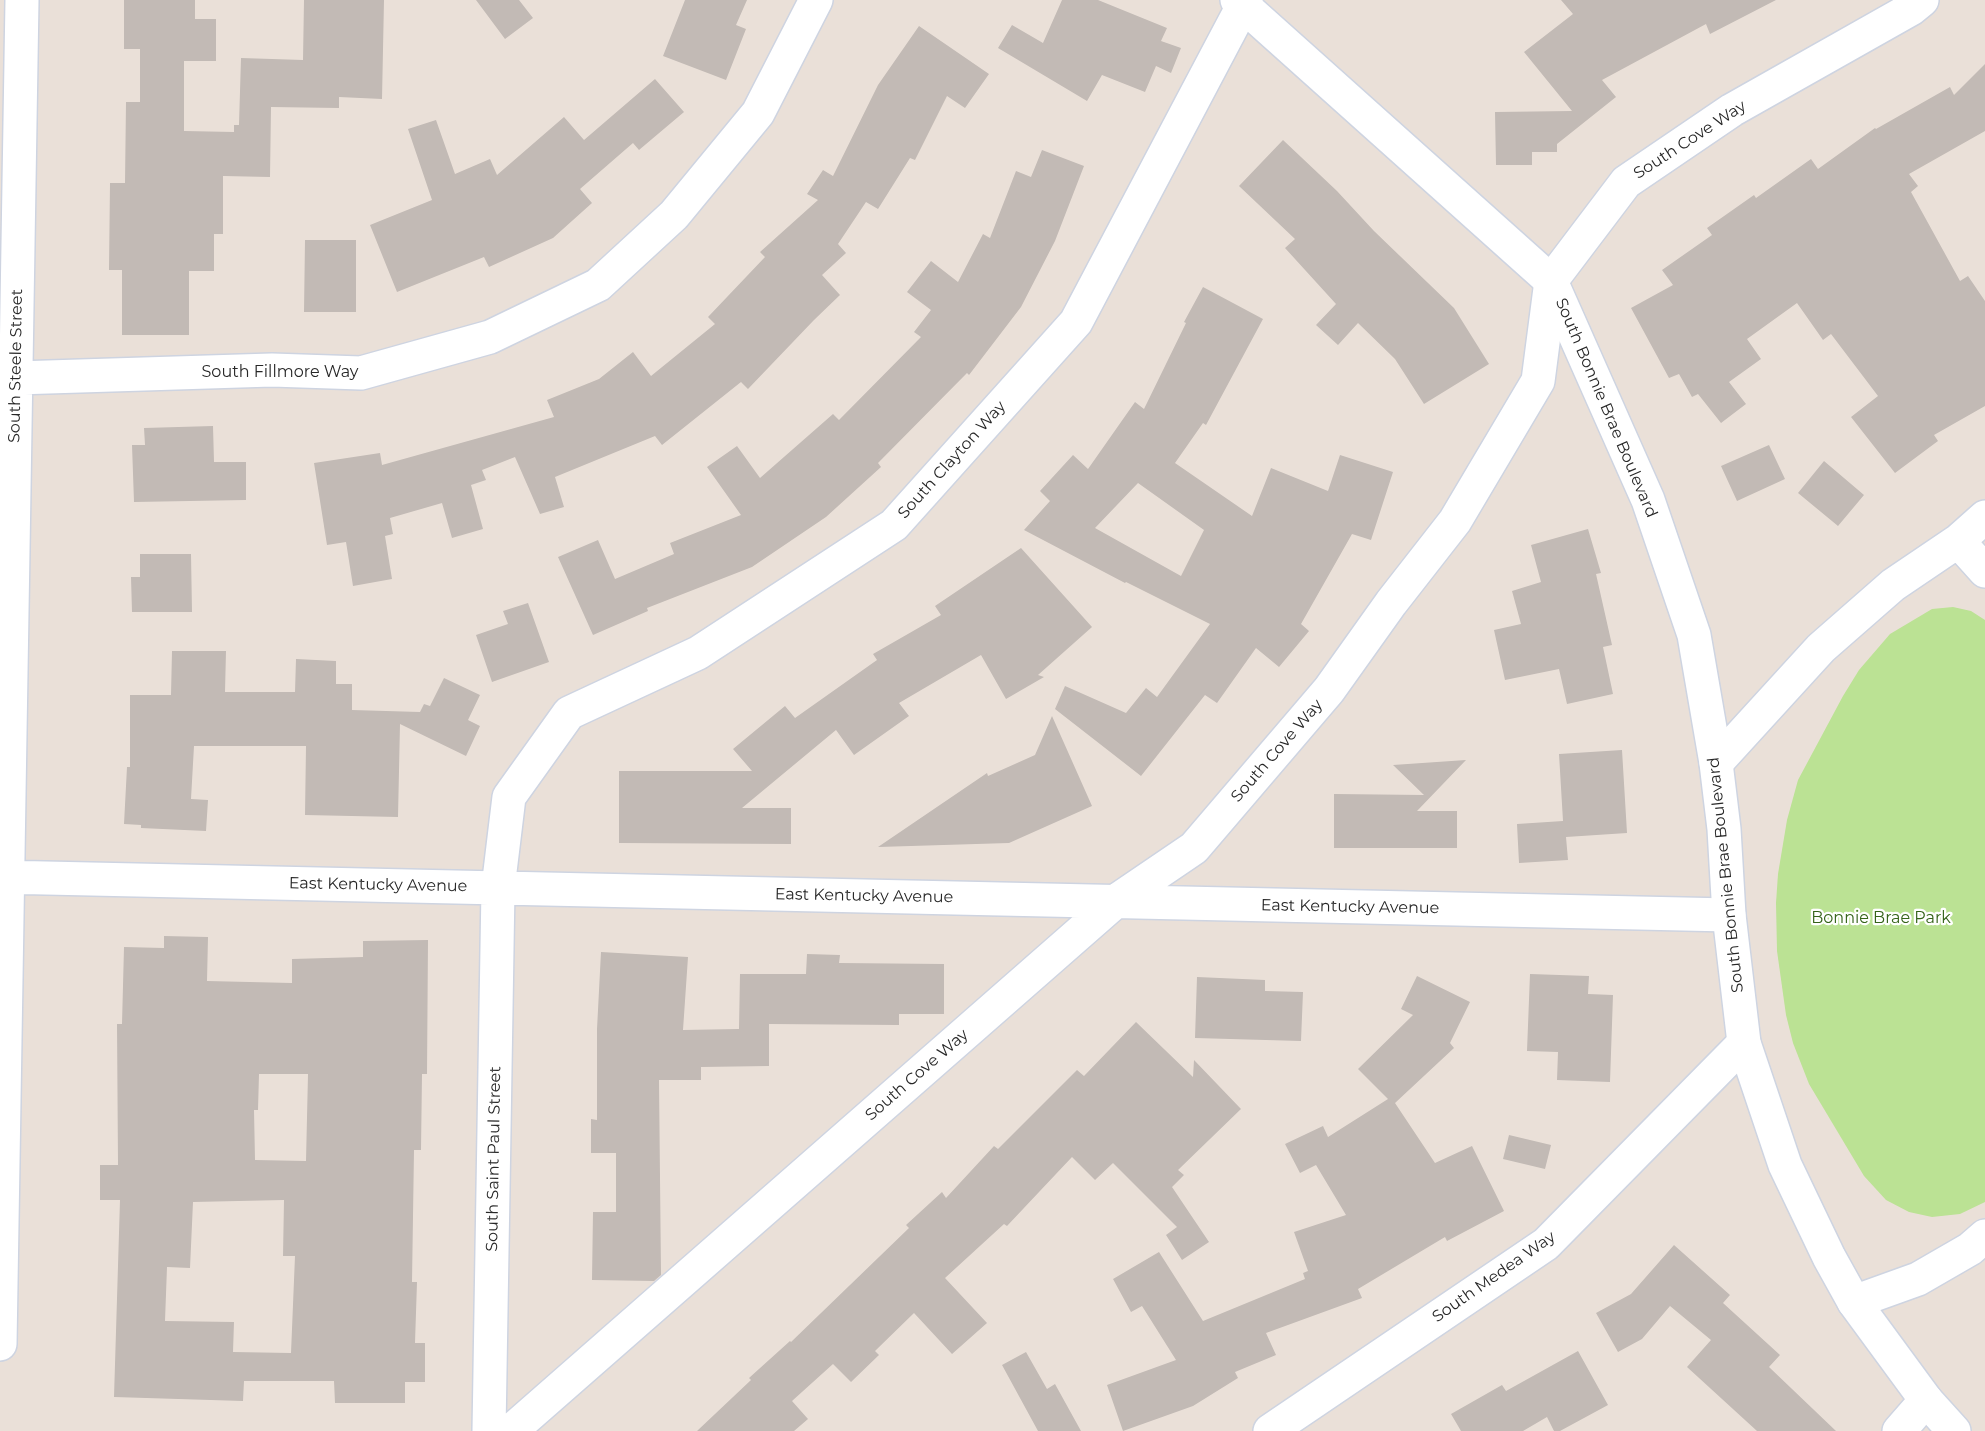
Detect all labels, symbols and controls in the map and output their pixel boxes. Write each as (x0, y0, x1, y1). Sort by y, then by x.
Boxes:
street label: South Cove Way (1630, 97, 1750, 183)
street label: South Steele Street (5, 289, 27, 443)
street label: South Bonnie Brae Boulevard (1551, 295, 1661, 521)
street label: South Fillmore Way (202, 362, 358, 382)
street label: South Clayton Way (894, 397, 1010, 523)
street label: South Cove Way (1227, 696, 1327, 806)
street label: South Bonnie Brae Boulevard (1704, 756, 1748, 994)
street label: East Kentucky Avenue (289, 874, 467, 896)
street label: East Kentucky Avenue (775, 885, 953, 907)
street label: East Kentucky Avenue (1261, 896, 1439, 918)
park label: Bonnie Brae Park (1811, 908, 1951, 928)
street label: South Cove Way (862, 1025, 972, 1125)
street label: South Saint Paul Street (483, 1066, 505, 1252)
street label: South Medea Way (1429, 1227, 1559, 1327)

